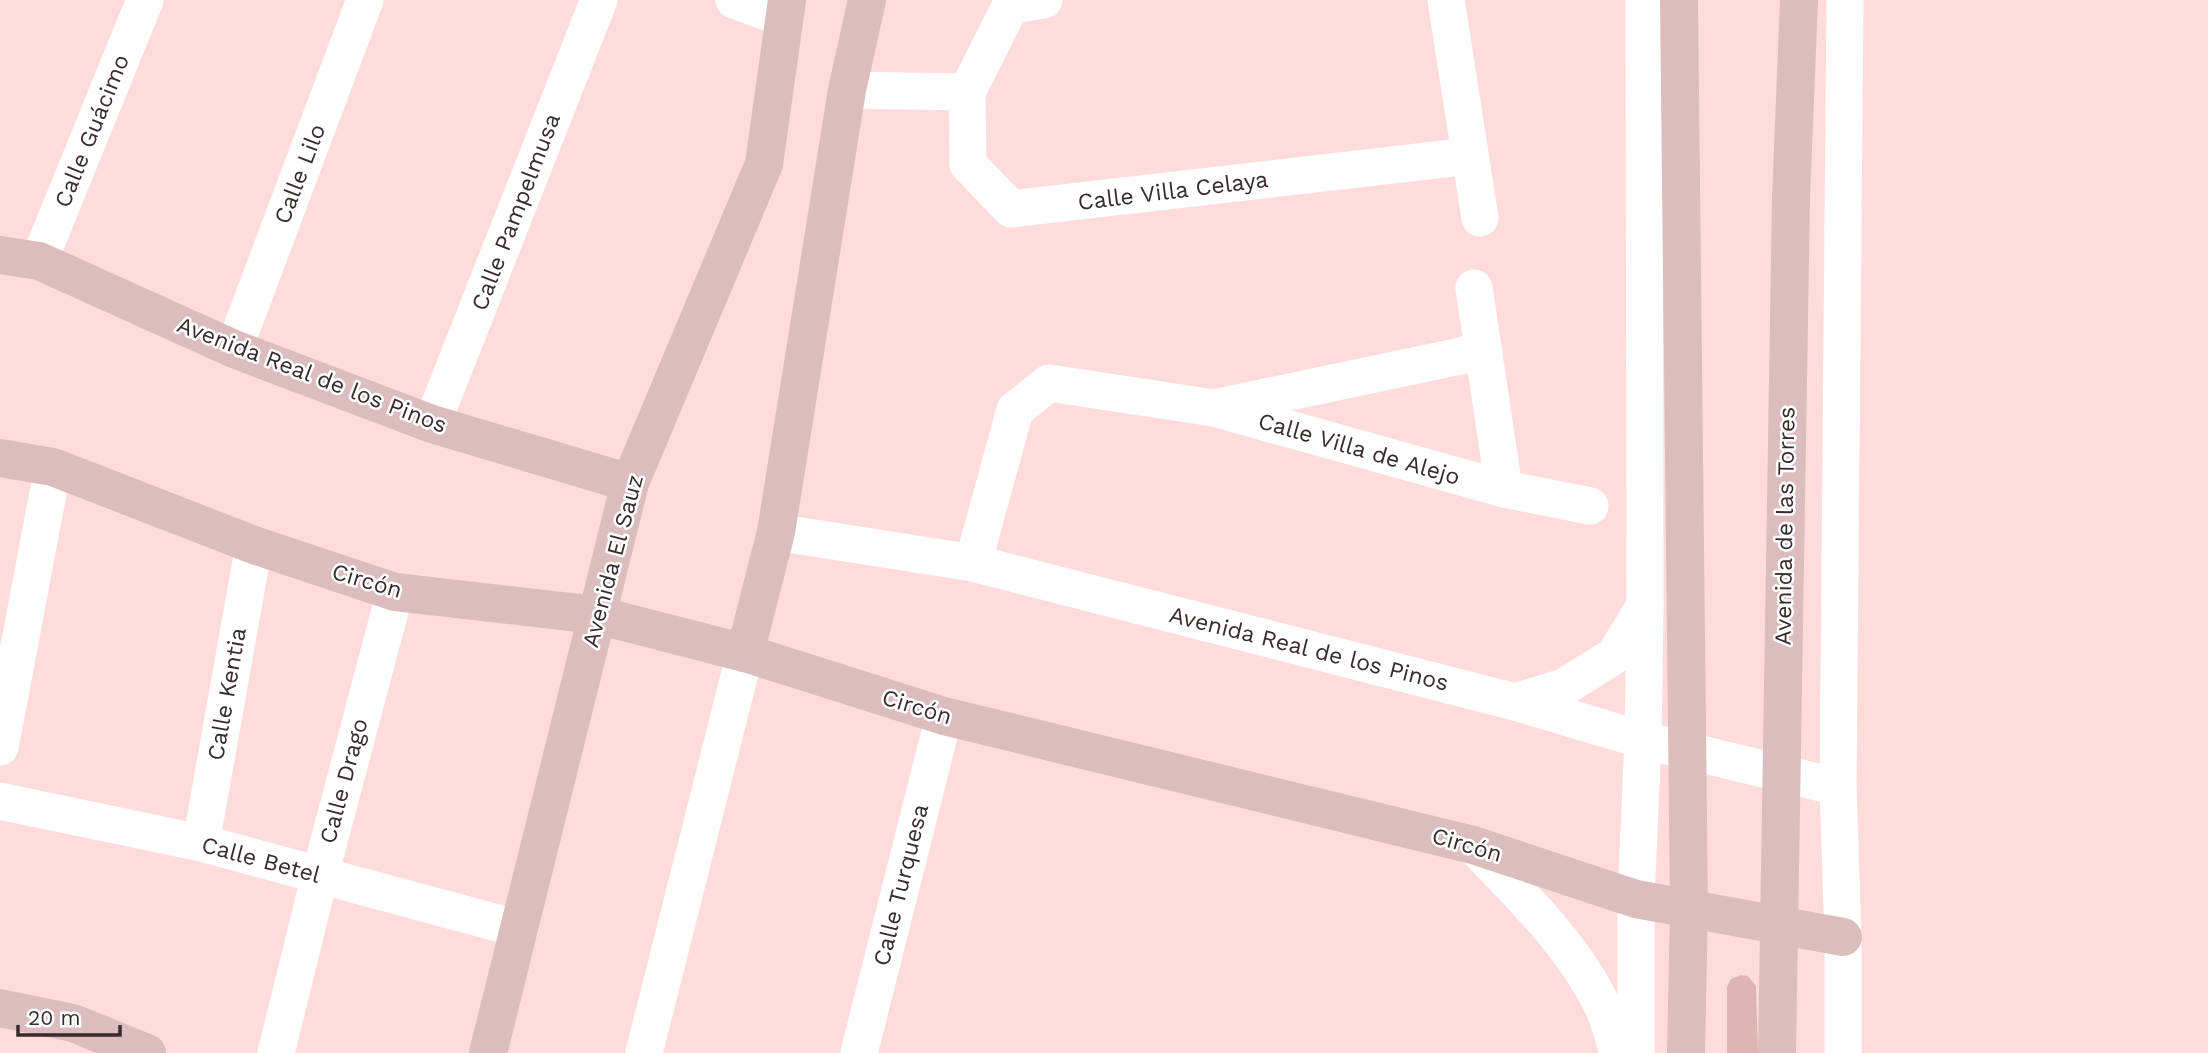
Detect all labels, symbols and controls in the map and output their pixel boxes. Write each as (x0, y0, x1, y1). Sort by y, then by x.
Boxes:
street label: Calle Guácimo (49, 51, 135, 211)
street label: Calle Pampelmusa (466, 110, 566, 314)
street label: Calle Lilo (269, 120, 331, 228)
street label: Calle Villa Celaya (1076, 166, 1270, 216)
street label: Avenida Real de los Pinos (173, 311, 451, 439)
street label: Avenida de las Torres (1769, 406, 1801, 646)
street label: Calle Villa de Alejo (1255, 407, 1463, 491)
street label: Avenida El Sauz (577, 472, 649, 650)
street label: Circón (329, 558, 405, 604)
street label: Avenida Real de los Pinos (1167, 601, 1451, 697)
street label: Calle Kentia (202, 626, 252, 762)
street label: Circón (879, 684, 955, 730)
street label: Calle Drago (314, 715, 374, 847)
street label: Calle Turquesa (868, 801, 934, 969)
street label: Circón (1429, 822, 1505, 868)
street label: Calle Betel (199, 831, 323, 889)
scale bar (18, 993, 119, 1038)
text: 20 m (28, 1005, 80, 1030)

